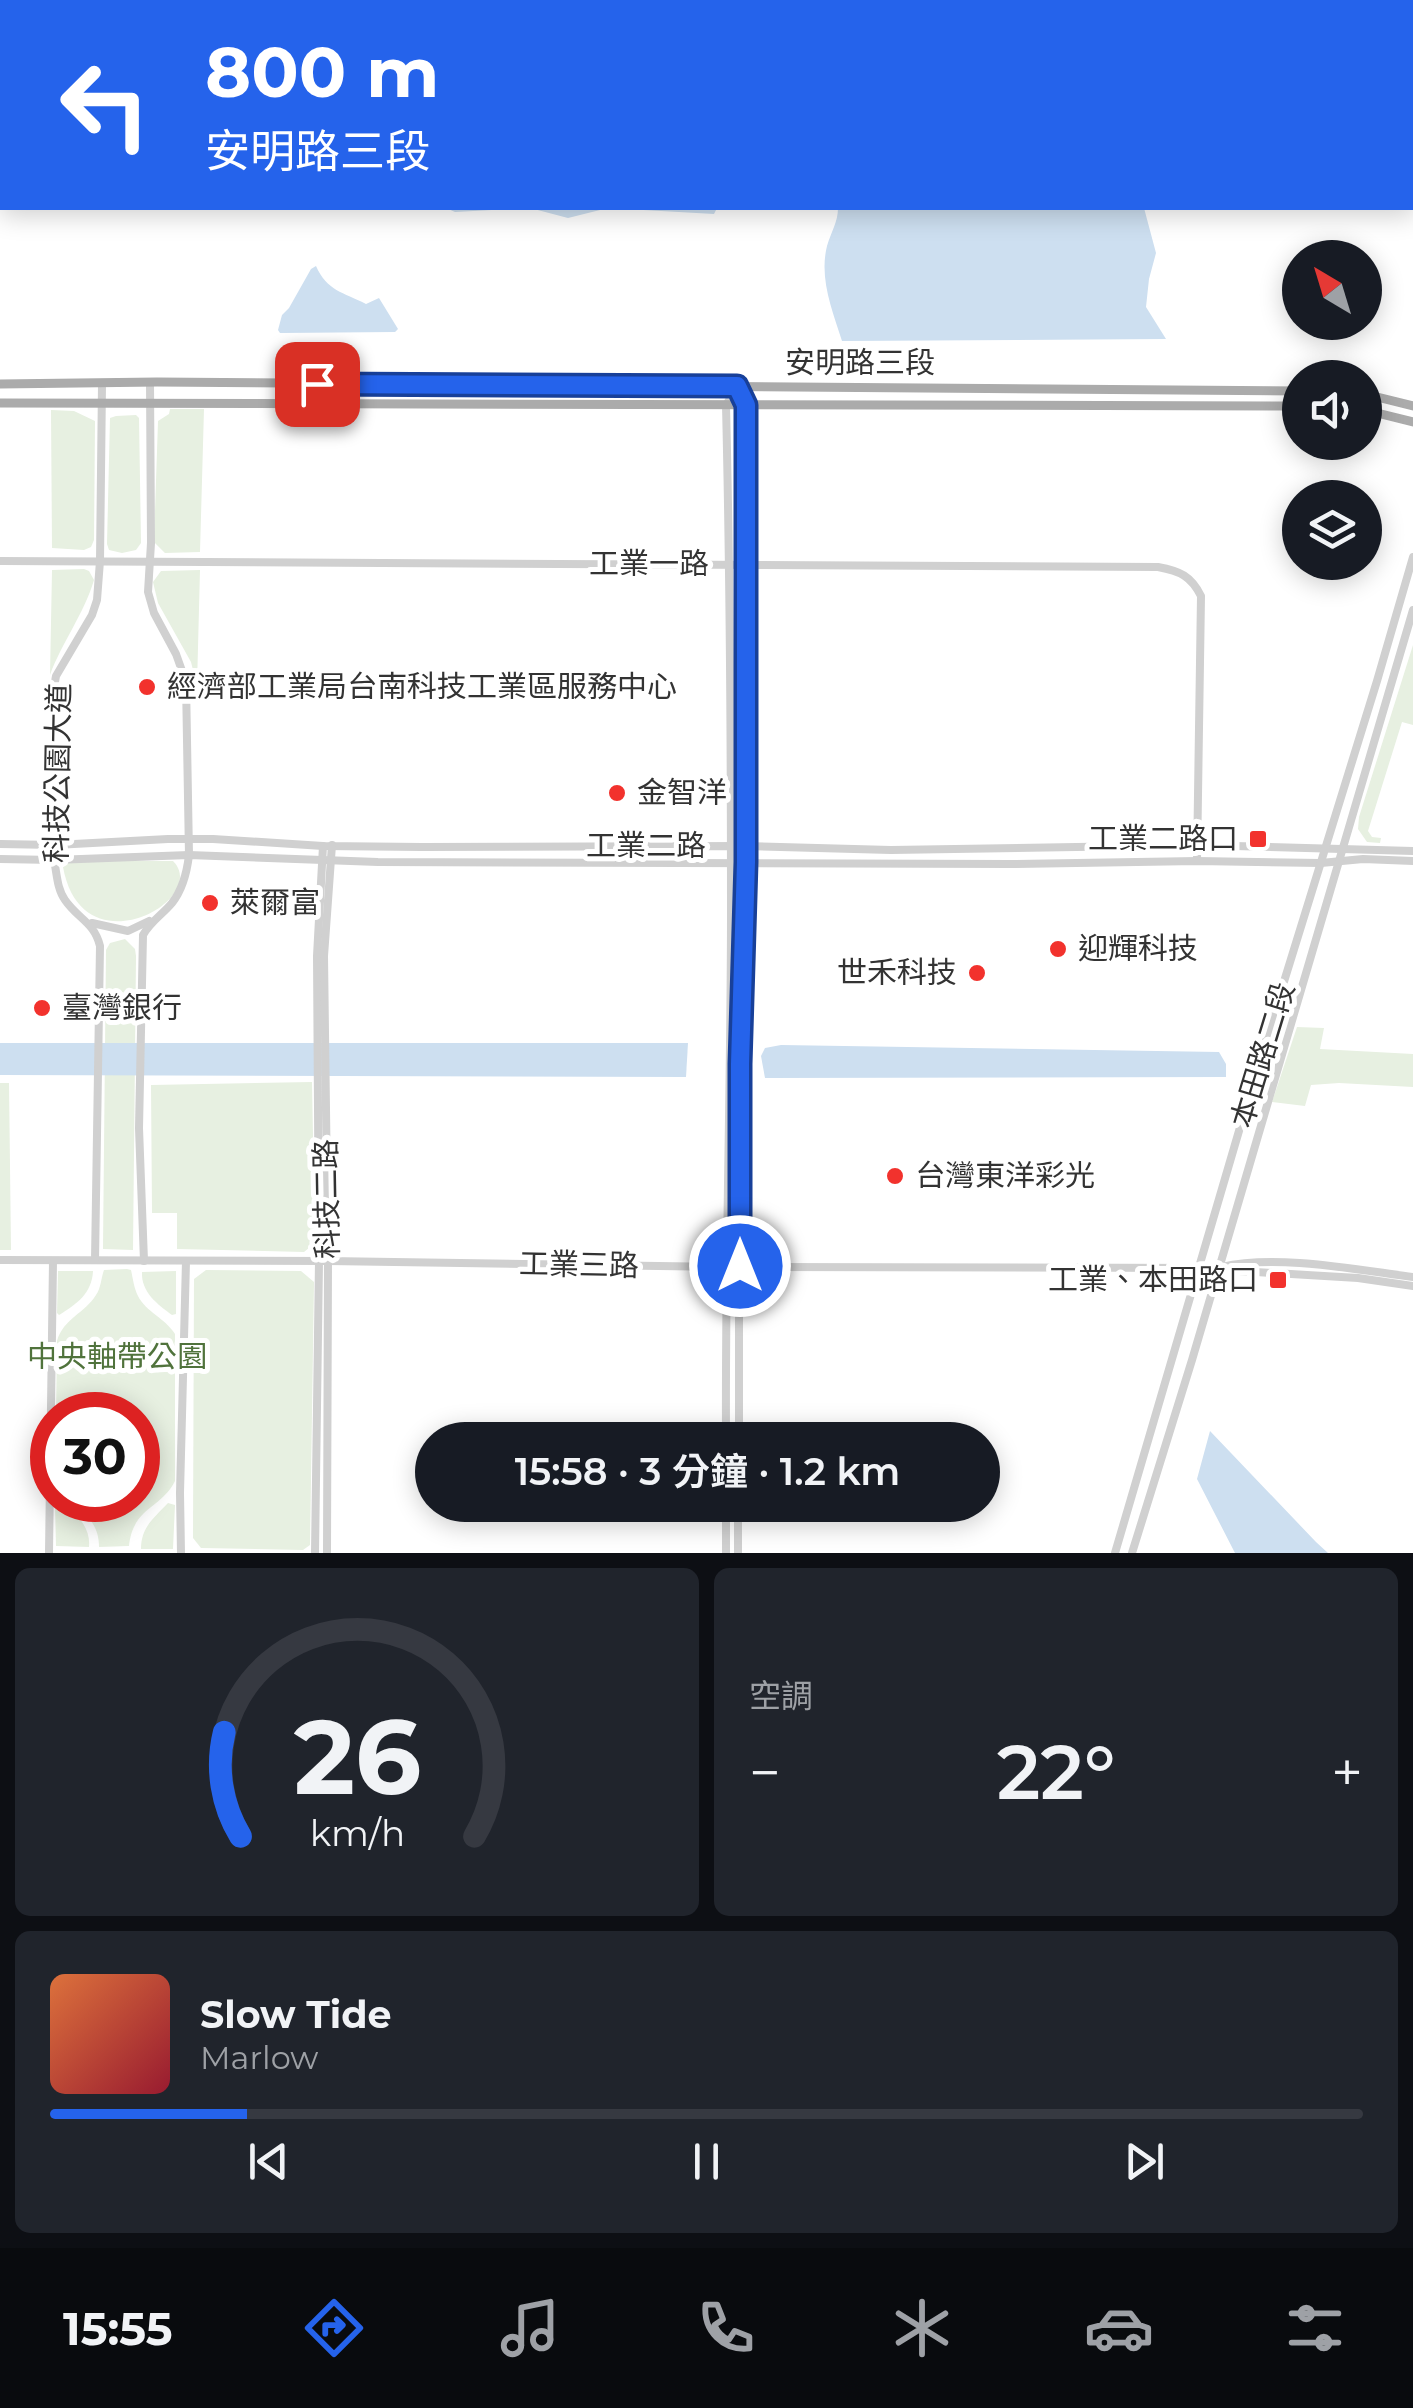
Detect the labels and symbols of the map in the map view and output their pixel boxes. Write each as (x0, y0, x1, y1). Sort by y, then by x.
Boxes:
north arrow (1282, 240, 1382, 340)
pin (275, 342, 360, 427)
street label: 安明路三段 (785, 344, 935, 381)
street label: 工業一路 (589, 545, 709, 582)
place label: 經濟部工業局台南科技工業區服務中心 (167, 668, 677, 705)
marker: 經濟部工業局台南科技工業區服務中心 (136, 676, 158, 698)
street label: 科技公園大道 (37, 683, 78, 863)
place label: 金智洋 (637, 774, 727, 811)
marker: 金智洋 (606, 782, 628, 804)
place label: 工業二路口 (1088, 820, 1238, 857)
street label: 工業二路 (586, 827, 706, 864)
marker: 工業二路口 (1247, 828, 1269, 850)
place label: 萊爾富 (230, 884, 320, 921)
marker: 萊爾富 (199, 892, 221, 914)
place label: 迎輝科技 (1078, 930, 1198, 967)
marker: 迎輝科技 (1047, 938, 1069, 960)
place label: 世禾科技 (837, 954, 957, 991)
marker: 世禾科技 (966, 962, 988, 984)
street label: 本田路二段 (1223, 978, 1302, 1132)
place label: 臺灣銀行 (62, 989, 182, 1026)
marker: 臺灣銀行 (31, 997, 53, 1019)
street label: 科技二路 (307, 1139, 346, 1259)
place label: 台灣東洋彩光 (915, 1157, 1095, 1194)
marker: 台灣東洋彩光 (884, 1165, 906, 1187)
position arrow (688, 1214, 792, 1318)
street label: 工業三路 (519, 1245, 639, 1284)
place label: 工業、本田路口 (1048, 1261, 1258, 1298)
marker: 工業、本田路口 (1267, 1269, 1289, 1291)
park label: 中央軸帶公園 (27, 1338, 207, 1375)
speed limit sign: 30 (30, 1392, 160, 1522)

